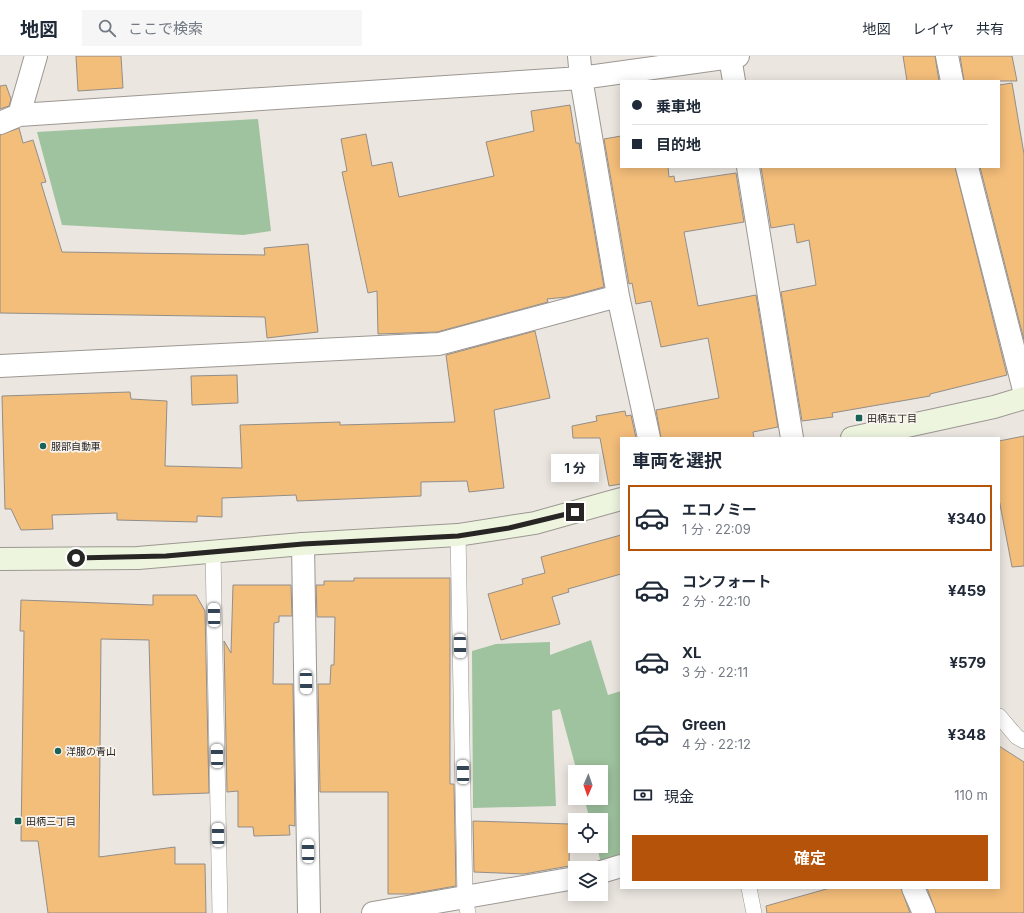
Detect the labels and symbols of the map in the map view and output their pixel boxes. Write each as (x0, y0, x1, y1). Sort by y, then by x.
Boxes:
place label: 田柄五丁目 (867, 412, 917, 424)
marker: 田柄五丁目 (854, 413, 864, 423)
place label: 服部自動車 (51, 440, 101, 452)
marker: 服部自動車 (38, 441, 48, 451)
callout: 1 分 (551, 454, 599, 482)
route end (566, 503, 584, 521)
route start (67, 549, 85, 567)
car (208, 603, 220, 627)
car (454, 634, 466, 658)
car (300, 670, 312, 694)
car (211, 744, 223, 768)
place label: 洋服の青山 (66, 745, 116, 757)
marker: 洋服の青山 (53, 746, 63, 756)
car (457, 760, 469, 784)
north arrow (568, 765, 608, 805)
place label: 田柄三丁目 (26, 815, 76, 827)
marker: 田柄三丁目 (13, 816, 23, 826)
car (212, 823, 224, 847)
car (302, 839, 314, 863)

